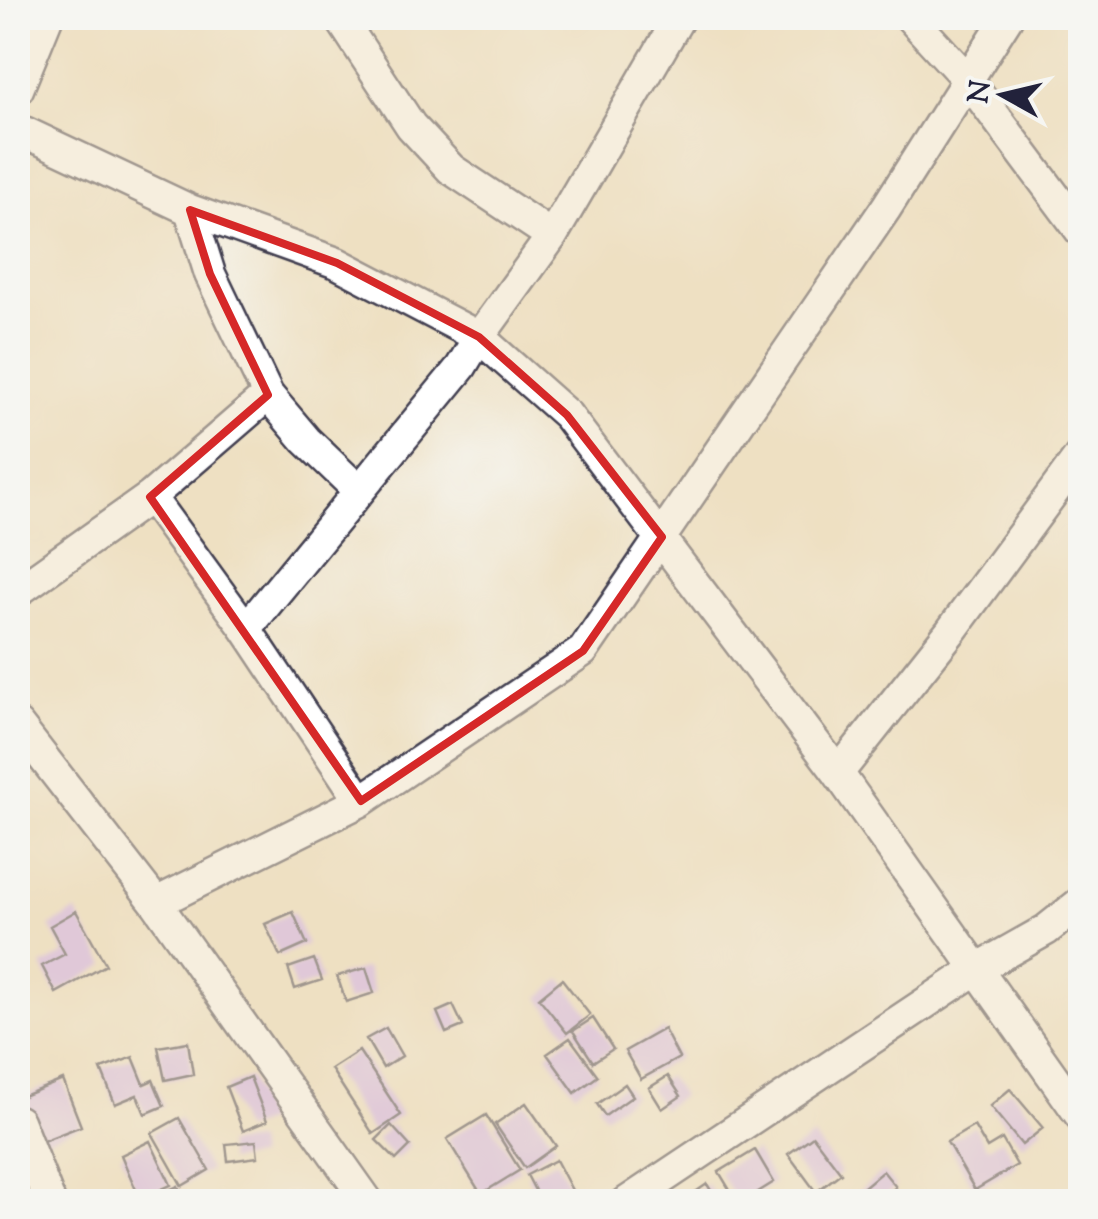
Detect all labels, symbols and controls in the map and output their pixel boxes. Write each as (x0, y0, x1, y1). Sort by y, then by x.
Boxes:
north arrow (953, 45, 1053, 145)
text: N (960, 78, 1003, 106)

